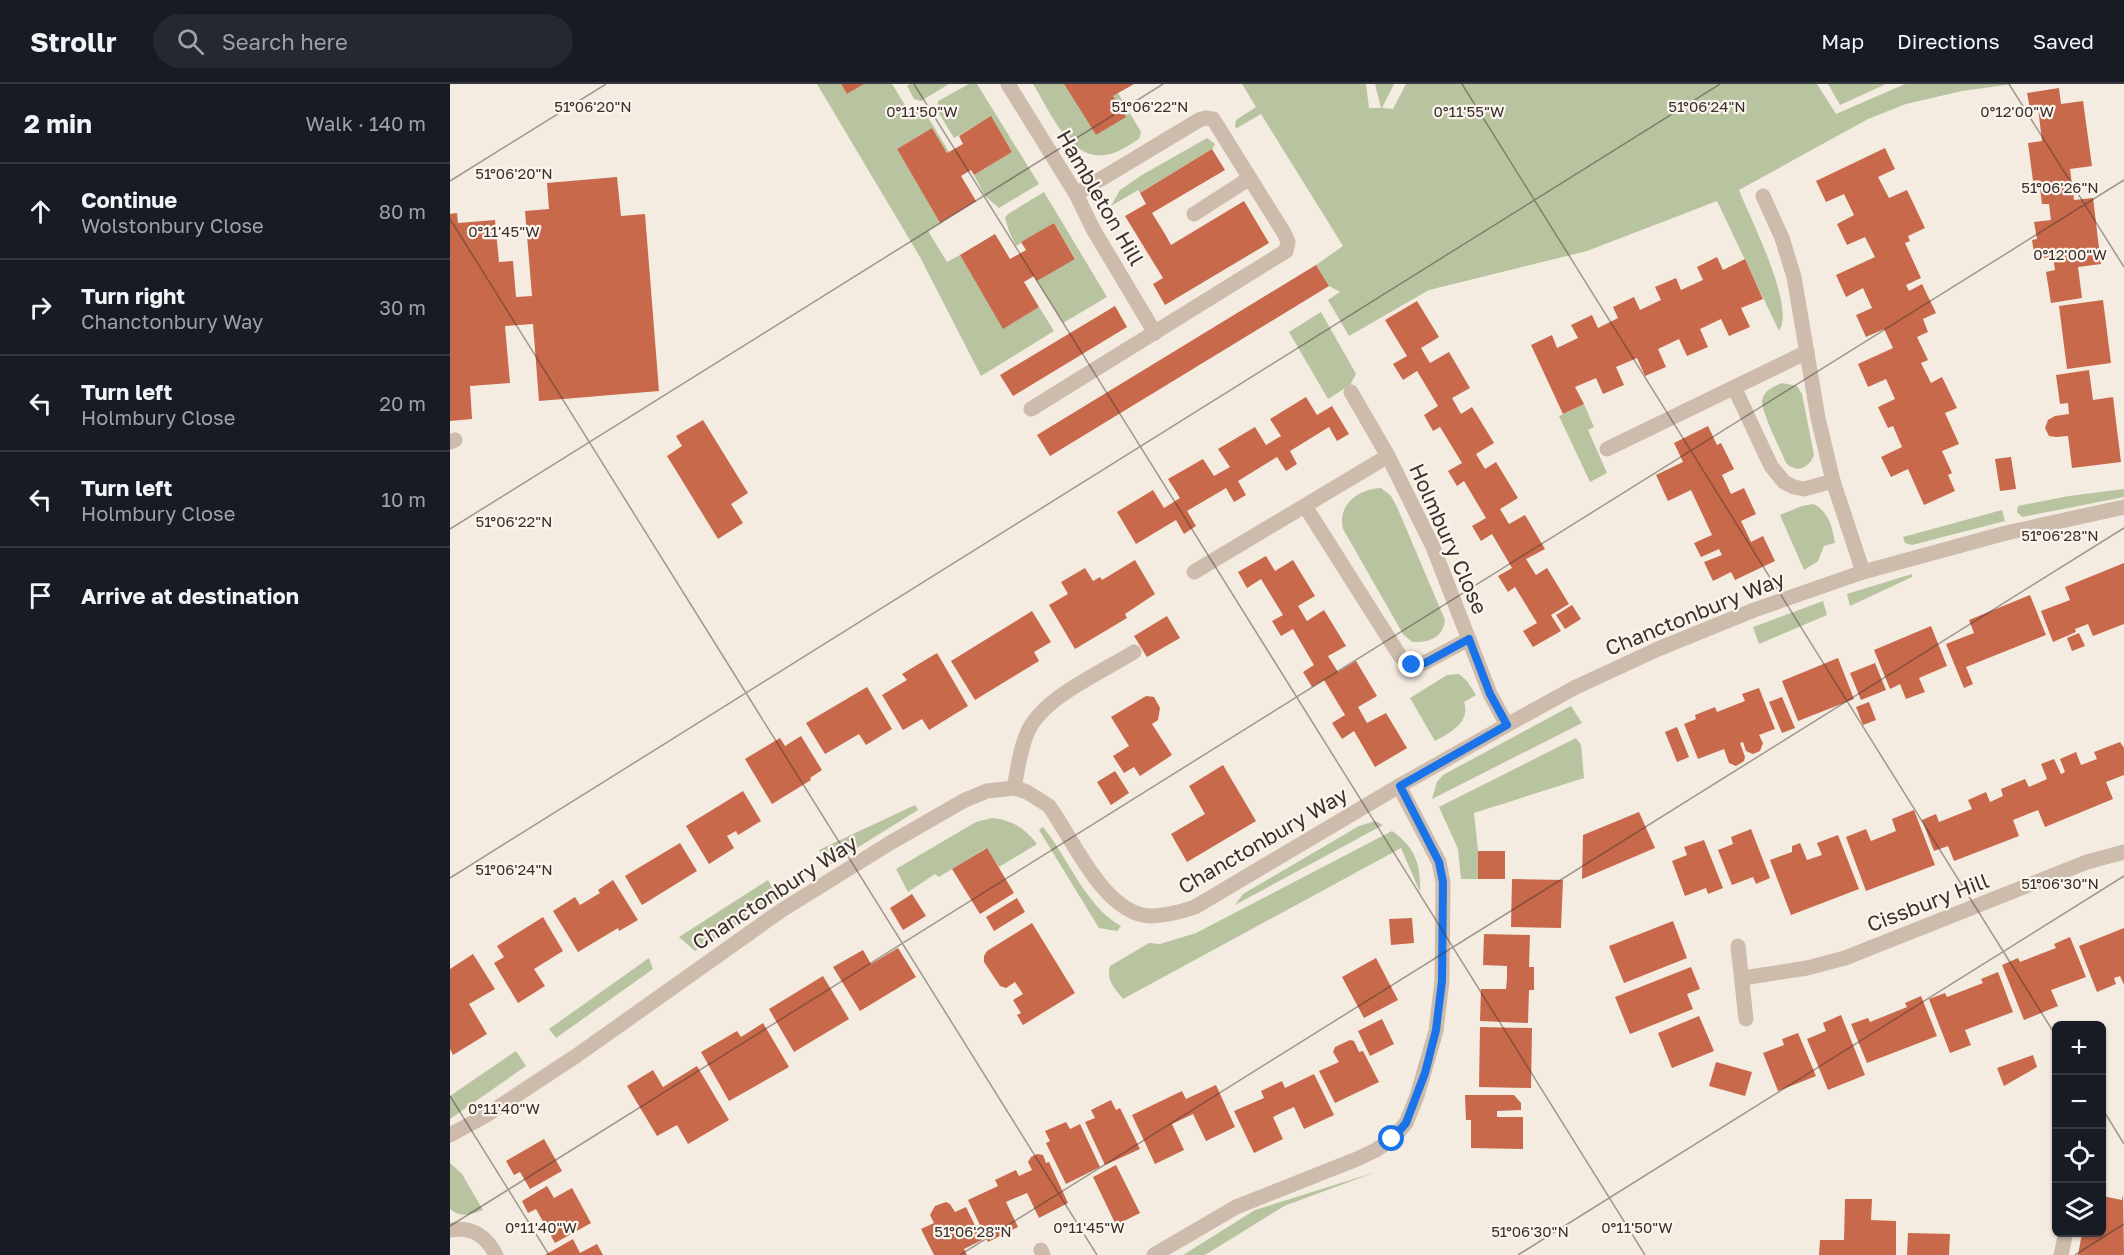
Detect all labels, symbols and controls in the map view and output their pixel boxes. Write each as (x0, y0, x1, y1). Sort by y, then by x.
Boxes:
search box (153, 14, 573, 68)
text: Strollr (30, 25, 117, 58)
icon: search (174, 25, 207, 58)
text: Search here (222, 28, 348, 55)
text: Map (1821, 28, 1864, 54)
text: Directions (1897, 28, 2000, 54)
text: Saved (2033, 28, 2094, 54)
text: 51°06'20"N (554, 97, 632, 115)
text: 51°06'22"N (1112, 97, 1188, 115)
text: 51°06'24"N (1668, 97, 1746, 115)
text: 0°11'50"W (886, 102, 958, 120)
text: 0°11'55"W (1434, 102, 1504, 120)
text: 0°12'00"W (1980, 102, 2054, 120)
text: 2 min (24, 108, 92, 139)
text: Walk · 140 m (306, 111, 426, 135)
street label: Hambleton Hill (1052, 125, 1150, 270)
text: 51°06'20"N (475, 164, 553, 182)
text: 51°06'26"N (2021, 178, 2099, 196)
text: Continue (81, 186, 177, 213)
icon: ahead (24, 195, 57, 228)
text: 80 m (379, 199, 426, 223)
text: Wolstonbury Close (81, 213, 264, 237)
text: 0°11'45"W (468, 222, 540, 240)
text: 0°12'00"W (2033, 245, 2107, 263)
text: Turn right (81, 282, 185, 309)
icon: right (24, 291, 57, 324)
text: 30 m (379, 295, 426, 319)
text: Chanctonbury Way (81, 309, 263, 333)
text: Turn left (81, 378, 172, 405)
icon: left (24, 387, 57, 420)
text: 20 m (379, 391, 426, 415)
text: Holmbury Close (81, 405, 235, 429)
street label: Holmbury Close (1404, 459, 1494, 618)
text: Turn left (81, 474, 172, 501)
icon: left (24, 483, 57, 516)
text: 10 m (381, 487, 426, 511)
text: Holmbury Close (81, 501, 235, 525)
text: 51°06'22"N (476, 512, 552, 530)
text: 51°06'28"N (2021, 526, 2099, 544)
street label: Chanctonbury Way (1601, 565, 1788, 661)
icon: arrive (24, 579, 57, 612)
text: Arrive at destination (81, 582, 299, 609)
route end (1398, 651, 1424, 677)
street label: Chanctonbury Way (1173, 781, 1352, 899)
street label: Chanctonbury Way (687, 829, 862, 955)
text: 51°06'24"N (475, 860, 553, 878)
street label: Cissbury Hill (1863, 867, 1992, 937)
text: 51°06'30"N (2021, 874, 2099, 892)
map controls (2052, 1021, 2106, 1237)
button: + (2052, 1021, 2106, 1075)
button: − (2052, 1075, 2106, 1129)
text: 0°11'40"W (468, 1099, 540, 1117)
route start (1378, 1125, 1404, 1151)
button: locate (2052, 1129, 2106, 1183)
button: layers (2052, 1183, 2106, 1237)
text: 0°11'40"W (505, 1218, 577, 1236)
text: 0°11'45"W (1053, 1218, 1125, 1236)
text: 0°11'50"W (1601, 1218, 1673, 1236)
text: 51°06'28"N (934, 1222, 1012, 1240)
text: 51°06'30"N (1491, 1222, 1569, 1240)

